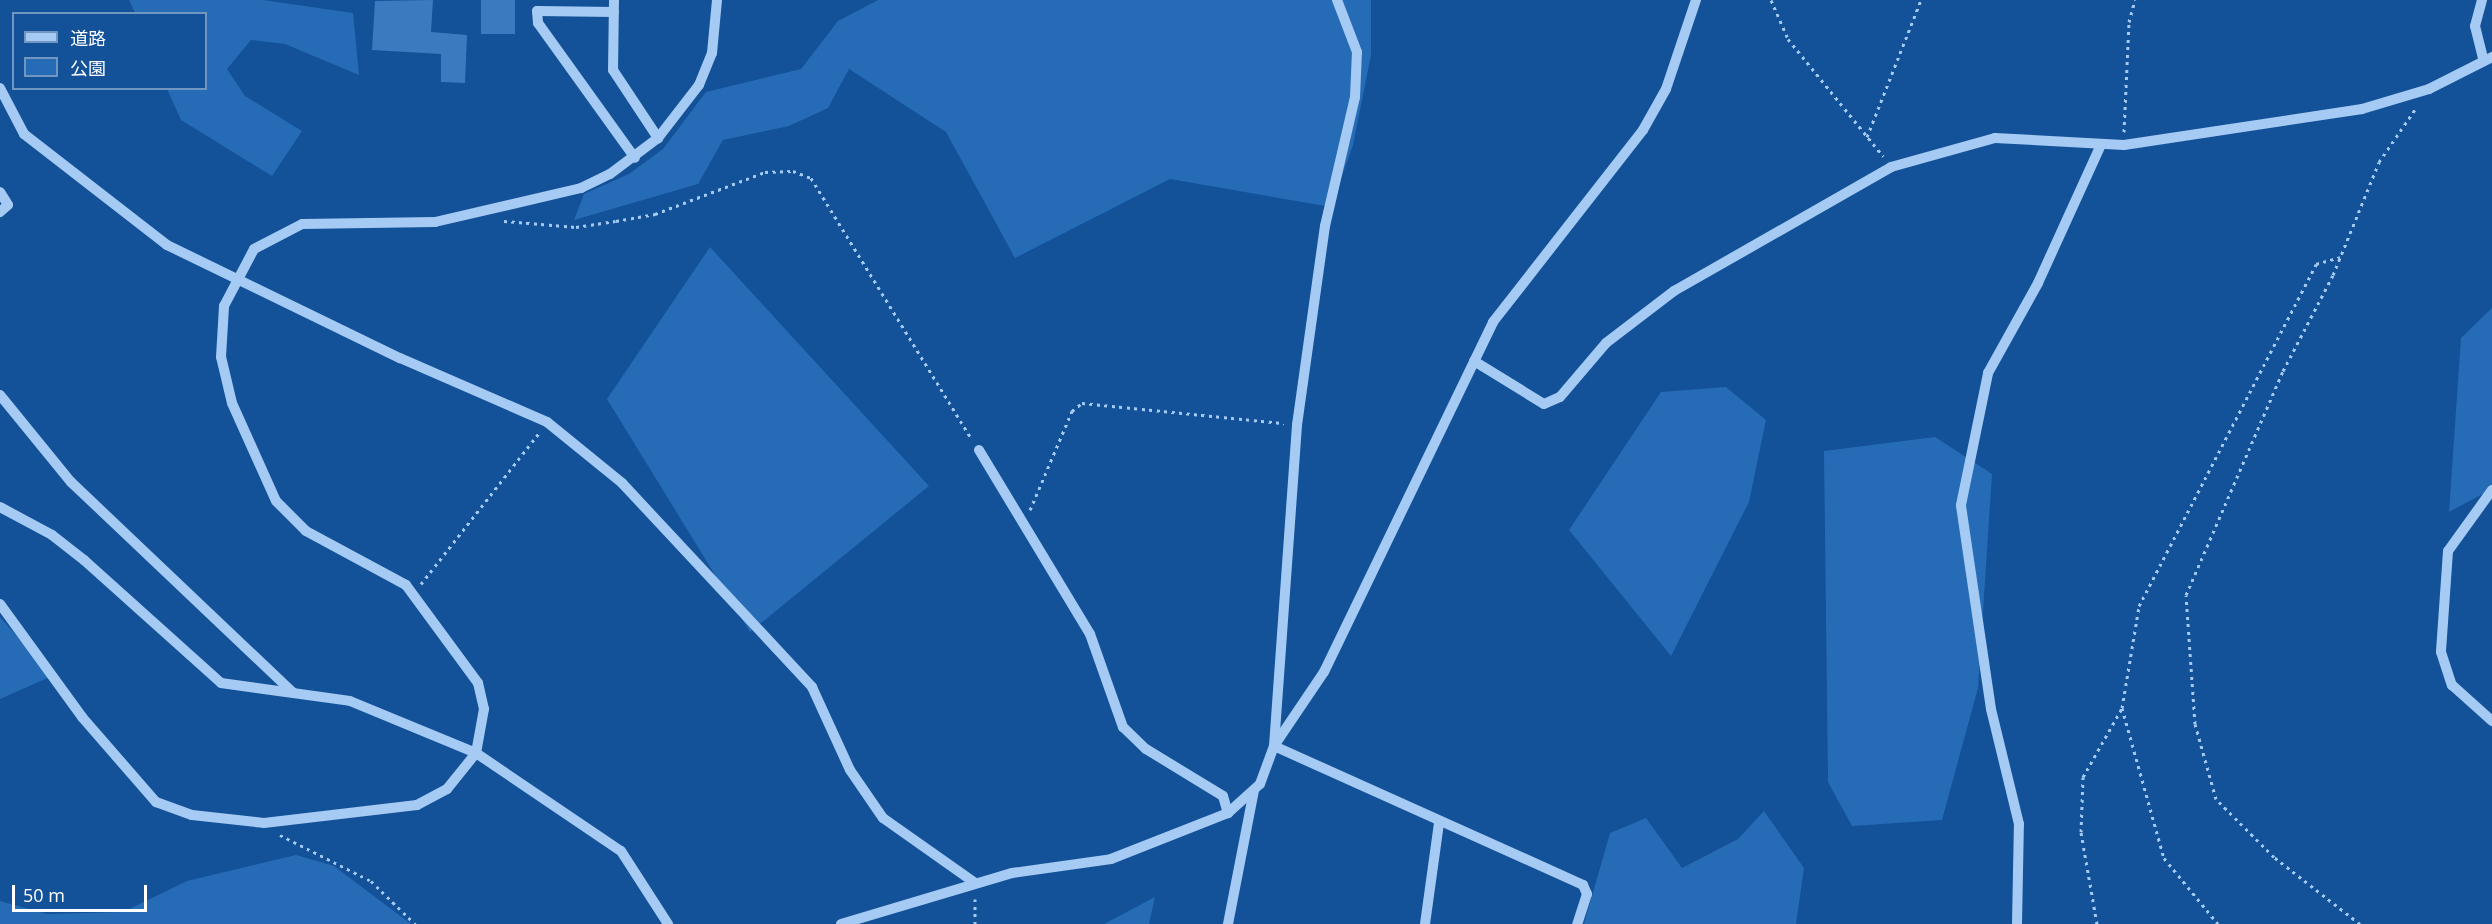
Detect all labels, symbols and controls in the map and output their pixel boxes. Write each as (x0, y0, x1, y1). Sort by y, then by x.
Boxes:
legend (12, 12, 207, 90)
text: 道路 (70, 26, 106, 50)
text: 公園 (70, 56, 106, 80)
scale bar (15, 873, 150, 911)
text: 50 m (23, 883, 65, 907)

